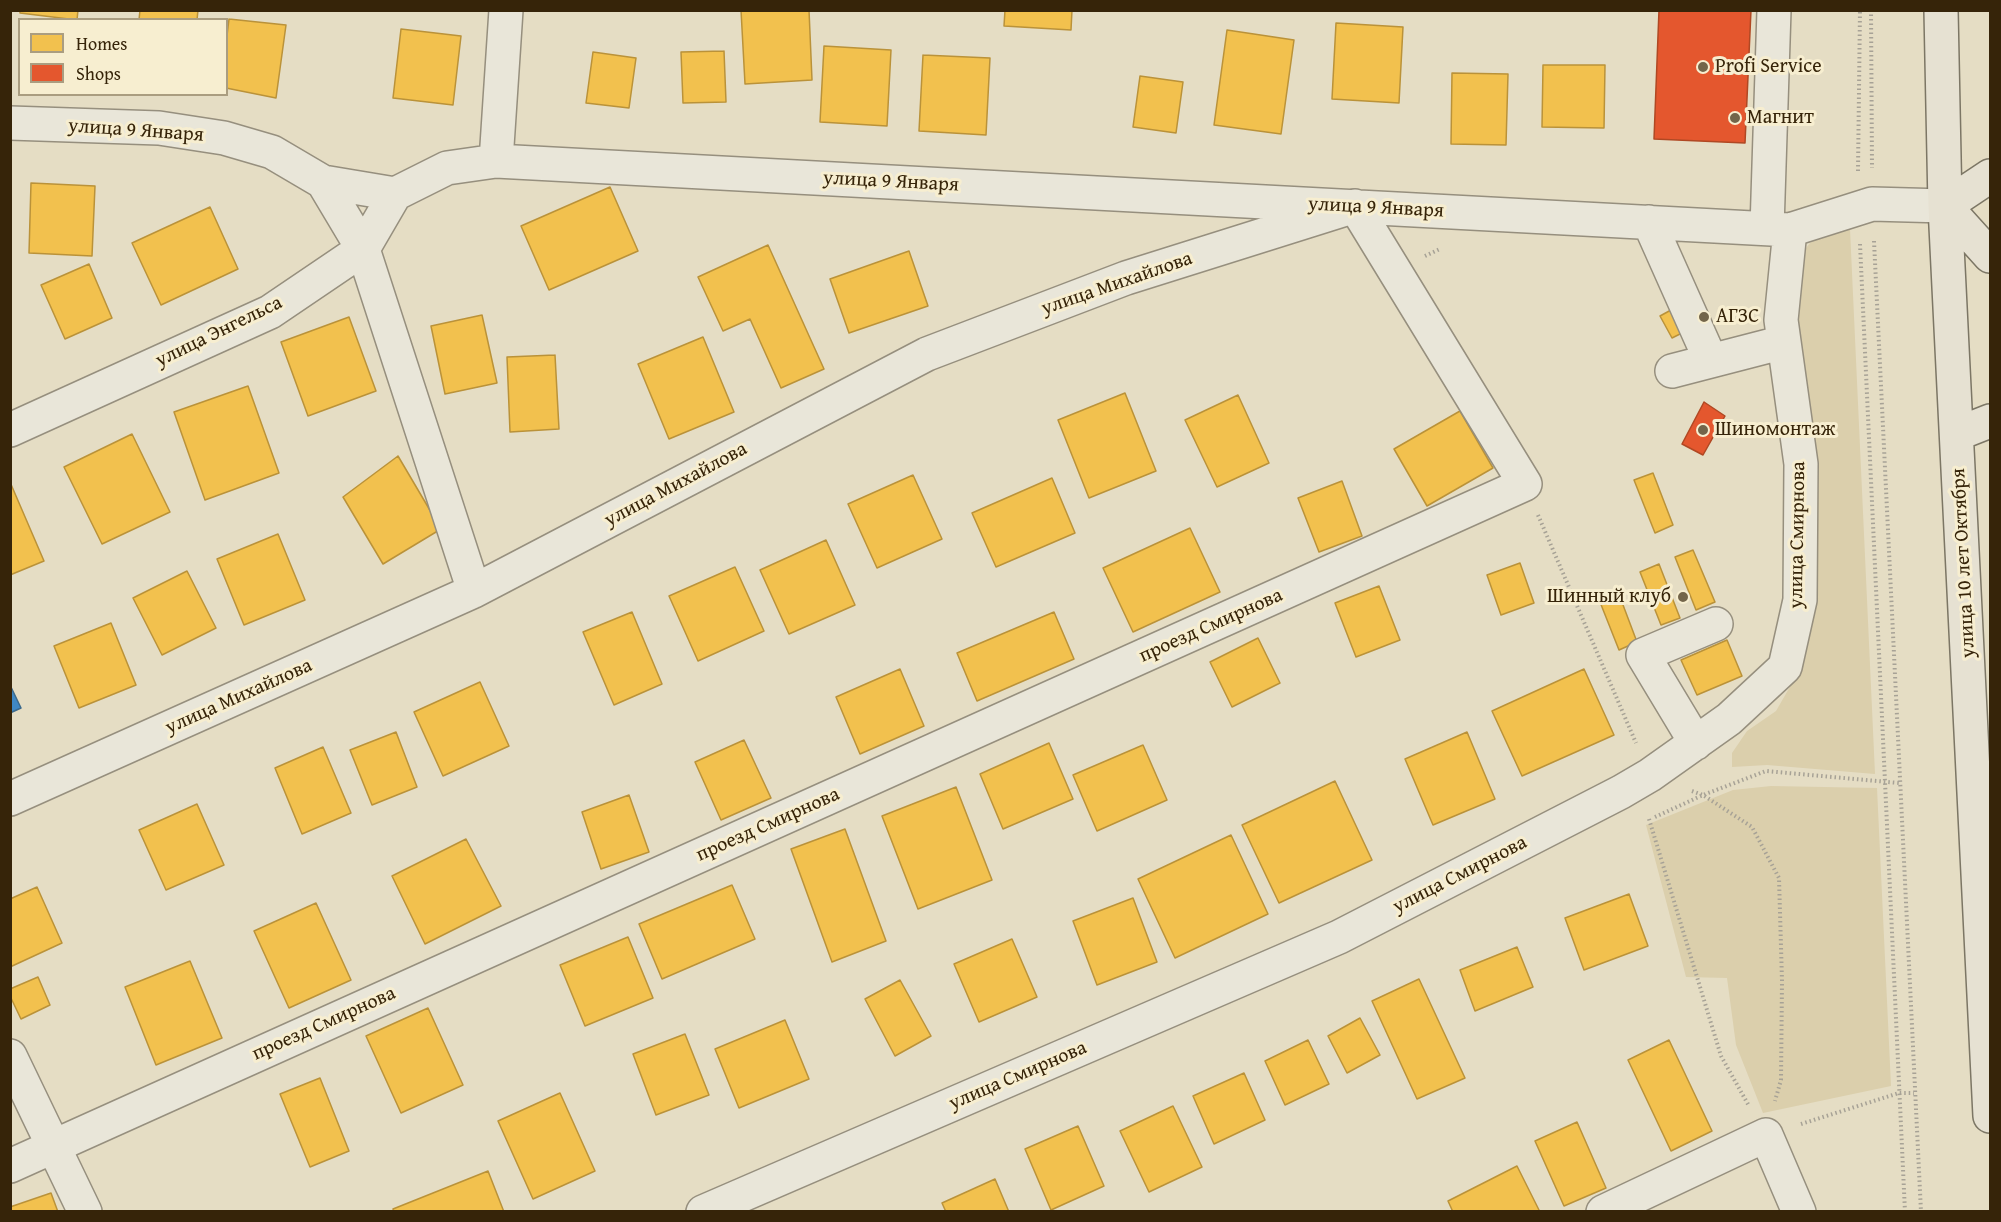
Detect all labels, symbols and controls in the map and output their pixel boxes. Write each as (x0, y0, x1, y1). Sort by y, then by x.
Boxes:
legend (18, 18, 228, 96)
text: Homes (76, 30, 127, 57)
place label: Profi Service (1715, 55, 1822, 79)
text: Shops (76, 60, 121, 87)
marker: Profi Service (1696, 60, 1710, 74)
place label: Магнит (1747, 106, 1814, 130)
marker: Магнит (1728, 111, 1742, 125)
street label: улица 9 Января (67, 114, 205, 148)
street label: улица 9 Января (822, 166, 960, 198)
street label: улица 9 Января (1307, 192, 1445, 224)
street label: улица Михайлова (1038, 247, 1196, 321)
street label: улица Энгельса (152, 291, 286, 373)
place label: АГЗС (1716, 305, 1759, 329)
marker: АГЗС (1697, 310, 1711, 324)
place label: Шиномонтаж (1715, 418, 1835, 442)
marker: Шиномонтаж (1696, 423, 1710, 437)
street label: улица Михайлова (601, 437, 751, 533)
street label: улица Смирнова (1785, 461, 1811, 609)
street label: улица 10 лет Октября (1947, 467, 1981, 659)
street label: проезд Смирнова (1136, 584, 1286, 668)
place label: Шинный клуб (1547, 585, 1671, 609)
marker: Шинный клуб (1676, 590, 1690, 604)
street label: улица Михайлова (162, 654, 316, 740)
street label: проезд Смирнова (693, 783, 843, 867)
street label: улица Смирнова (1389, 831, 1531, 919)
street label: проезд Смирнова (249, 982, 399, 1066)
street label: улица Смирнова (946, 1036, 1090, 1116)

